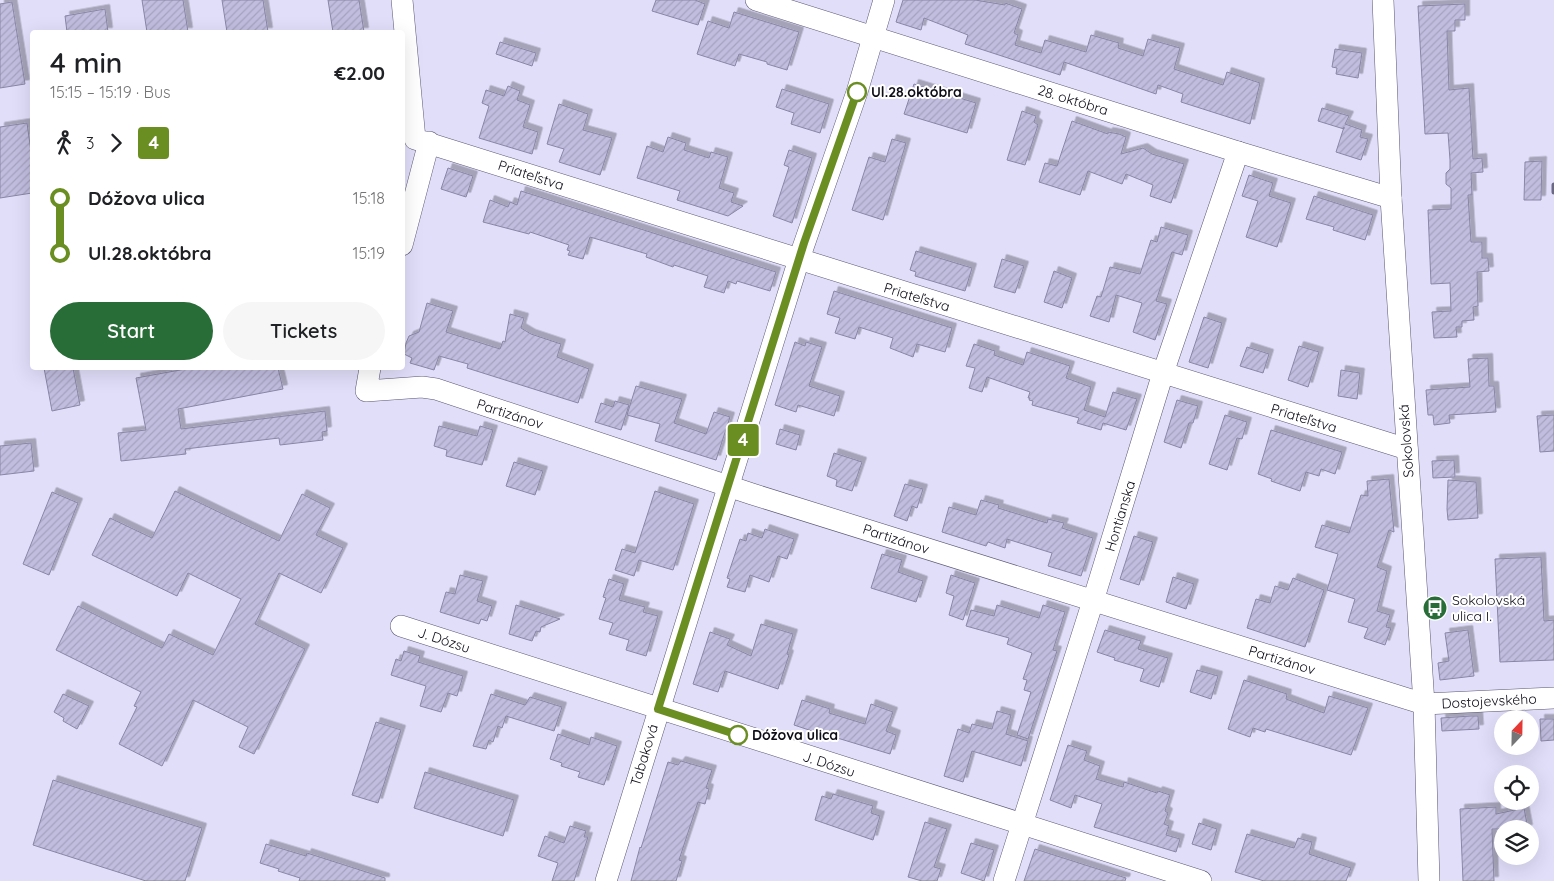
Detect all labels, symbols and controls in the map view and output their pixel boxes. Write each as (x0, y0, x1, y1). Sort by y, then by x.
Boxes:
text: 4 min (50, 45, 122, 80)
text: €2.00 (334, 61, 385, 85)
street label: 28. októbra (1035, 81, 1111, 119)
text: 15:15 – 15:19 · Bus (50, 82, 171, 102)
marker: Ul.28.októbra (847, 82, 867, 102)
place label: Ul.28.októbra (871, 83, 962, 101)
icon: walk (50, 129, 78, 157)
icon: forward (102, 129, 130, 157)
text: 4 (148, 131, 159, 154)
text: 3 (86, 133, 94, 153)
street label: Priateľstva (496, 156, 566, 194)
text: Dóžova ulica (88, 186, 205, 210)
text: 15:18 (353, 188, 385, 208)
text: Ul.28.októbra (88, 241, 211, 265)
text: 15:19 (353, 243, 385, 263)
street label: Priateľstva (882, 278, 952, 316)
button: Start (50, 302, 213, 360)
button: Tickets (223, 302, 385, 360)
street label: Partizánov (474, 395, 546, 433)
street label: Priateľstva (1269, 399, 1339, 437)
street label: Sokolovská (1394, 404, 1418, 478)
line badge: 4 (727, 424, 759, 456)
text: 4 (738, 428, 748, 451)
street label: Hontianska (1101, 478, 1139, 554)
street label: Partizánov (860, 520, 932, 558)
place label: Sokolovská ulica I. (1452, 591, 1525, 625)
bus stop icon: Sokolovská ulica I. (1422, 595, 1448, 621)
street label: J. Dózsu (416, 623, 472, 657)
street label: Partizánov (1246, 641, 1318, 679)
street label: Dostojevského (1441, 690, 1537, 712)
north arrow (1494, 710, 1539, 755)
map controls (1494, 710, 1539, 865)
street label: Tabaková (626, 722, 662, 788)
marker: Dóžova ulica (728, 725, 748, 745)
place label: Dóžova ulica (752, 726, 838, 744)
street label: J. Dózsu (801, 747, 857, 781)
button: locate (1494, 765, 1539, 810)
button: layers (1494, 820, 1539, 865)

